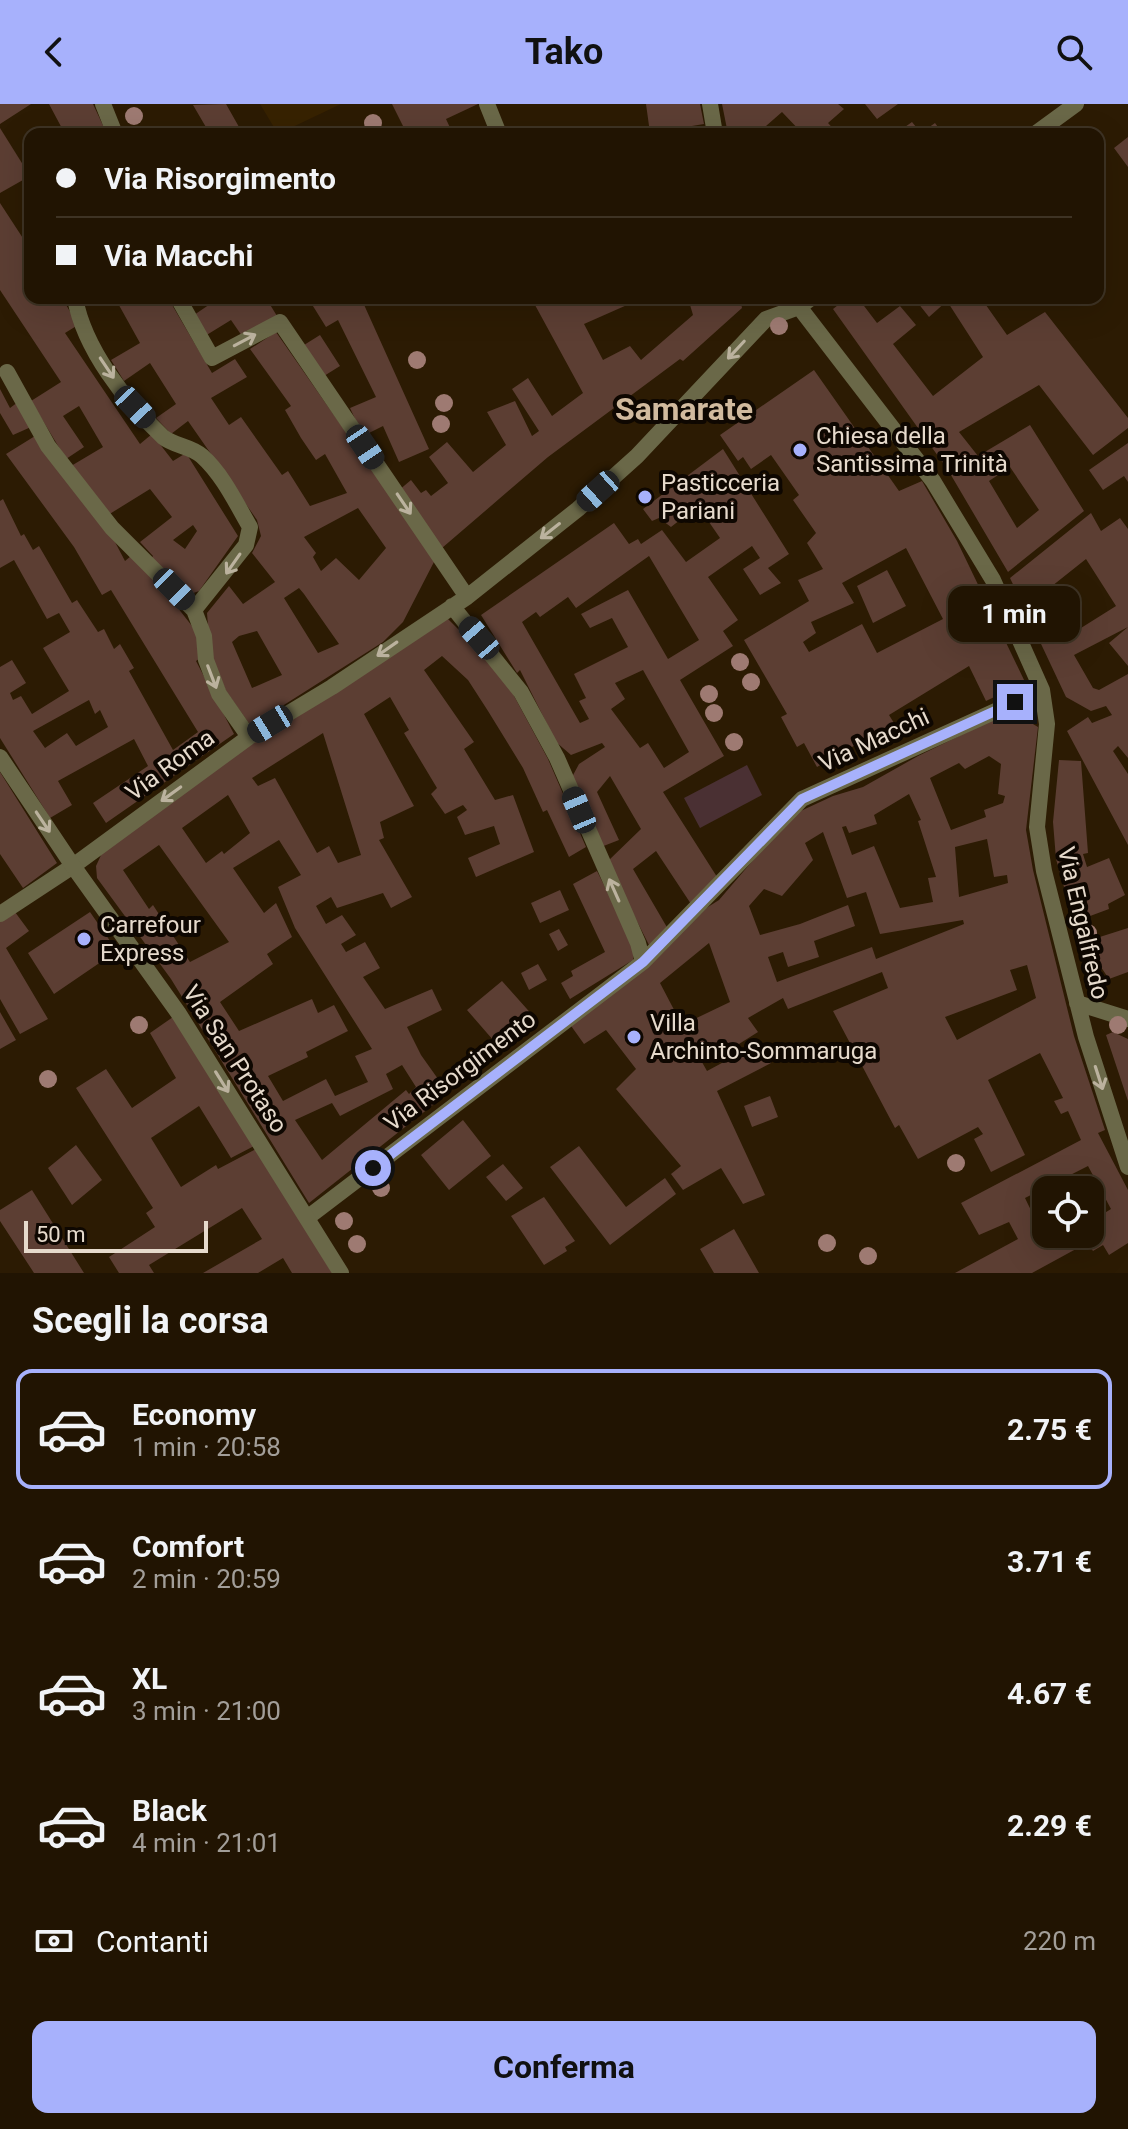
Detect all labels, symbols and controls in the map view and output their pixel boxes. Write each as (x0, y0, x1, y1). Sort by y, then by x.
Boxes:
icon: back (32, 30, 76, 74)
icon: search (1052, 30, 1096, 74)
text: Tako (525, 31, 603, 73)
text: Via Risorgimento (104, 161, 336, 196)
text: Via Macchi (104, 238, 253, 273)
one-way arrow (232, 332, 256, 348)
one-way arrow (728, 340, 746, 360)
one-way arrow (99, 357, 115, 379)
car (110, 381, 160, 433)
district label: Samarate (615, 390, 753, 428)
car (342, 420, 388, 474)
place label: Chiesa della Santissima Trinità (816, 422, 1008, 478)
marker: Chiesa della Santissima Trinità (791, 441, 809, 459)
car (572, 466, 624, 516)
place label: Pasticceria Pariani (661, 469, 780, 525)
marker: Pasticceria Pariani (636, 488, 654, 506)
one-way arrow (396, 492, 412, 514)
one-way arrow (540, 522, 561, 540)
one-way arrow (225, 553, 242, 574)
car (149, 564, 199, 614)
callout: 1 min (949, 586, 1081, 642)
text: 1 min (981, 599, 1047, 629)
car (454, 612, 504, 664)
one-way arrow (376, 641, 398, 657)
one-way arrow (206, 664, 220, 689)
route end (997, 684, 1033, 720)
car (243, 701, 297, 747)
street label: Via Macchi (814, 702, 934, 778)
street label: Via Roma (120, 723, 220, 807)
car (559, 783, 599, 837)
one-way arrow (161, 785, 183, 802)
one-way arrow (35, 811, 52, 833)
street label: Via Engalfredo (1052, 844, 1114, 1002)
one-way arrow (606, 878, 621, 902)
place label: Carrefour Express (100, 911, 201, 967)
marker: Carrefour Express (75, 930, 93, 948)
street label: Via San Protaso (177, 980, 293, 1138)
street label: Via Risorgimento (379, 1005, 541, 1137)
place label: Villa Archinto-Sommaruga (650, 1009, 877, 1065)
marker: Villa Archinto-Sommaruga (625, 1028, 643, 1046)
one-way arrow (1093, 1065, 1107, 1090)
one-way arrow (214, 1071, 231, 1093)
route start (355, 1150, 391, 1186)
map controls (1032, 1176, 1104, 1248)
button: locate (1032, 1176, 1104, 1248)
scale bar (24, 1217, 208, 1253)
text: 50 m (36, 1222, 85, 1247)
text: Scegli la corsa (32, 1300, 269, 1342)
icon: car (36, 1393, 108, 1465)
text: Economy (132, 1397, 256, 1432)
text: 2.75 € (1007, 1412, 1092, 1447)
text: 1 min · 20:58 (132, 1432, 281, 1462)
icon: car (36, 1525, 108, 1597)
text: Comfort (132, 1529, 244, 1564)
text: 3.71 € (1007, 1544, 1092, 1579)
text: 2 min · 20:59 (132, 1564, 281, 1594)
icon: car (36, 1657, 108, 1729)
text: XL (132, 1661, 167, 1696)
text: 4.67 € (1007, 1676, 1092, 1711)
text: 3 min · 21:00 (132, 1696, 281, 1726)
icon: car (36, 1789, 108, 1861)
text: Black (132, 1793, 207, 1828)
text: 2.29 € (1007, 1808, 1092, 1843)
text: 4 min · 21:01 (132, 1828, 281, 1858)
icon: cash (32, 1919, 76, 1963)
text: Contanti (96, 1924, 209, 1959)
text: 220 m (1023, 1926, 1096, 1956)
button: Conferma (32, 2021, 1096, 2113)

